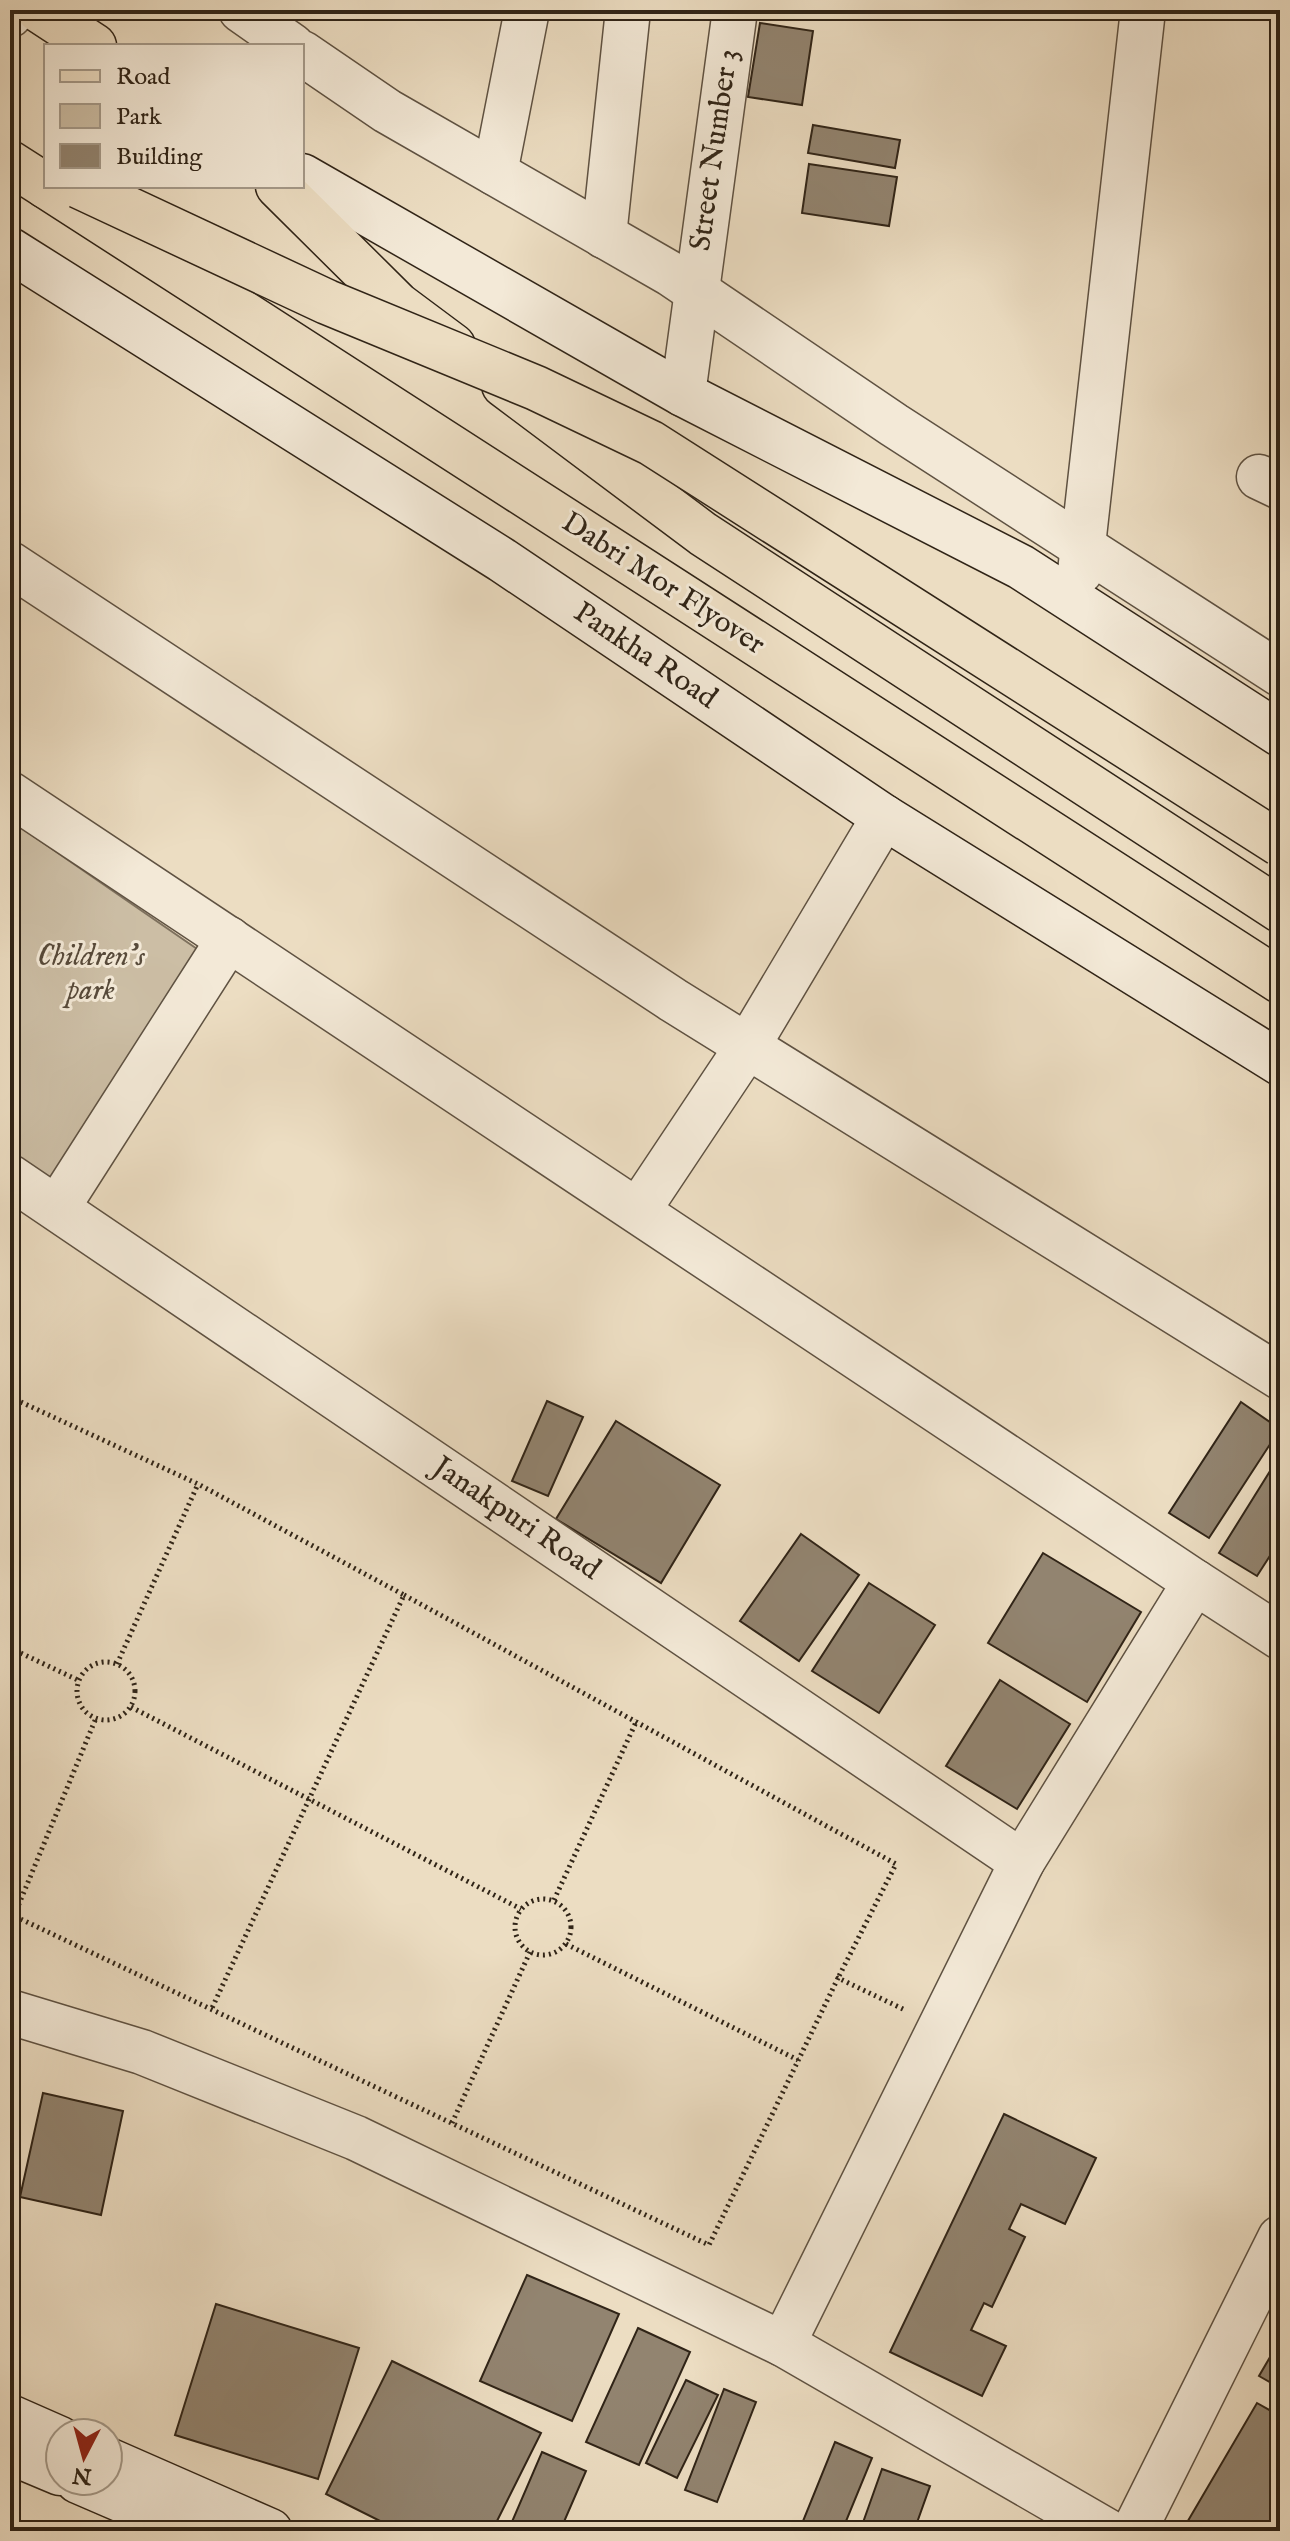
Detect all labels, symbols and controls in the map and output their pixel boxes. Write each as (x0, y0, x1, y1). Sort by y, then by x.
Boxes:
legend (44, 44, 304, 188)
street label: Street Number 3 (682, 47, 748, 253)
text: Road (116, 62, 170, 93)
text: Park (116, 102, 162, 133)
text: Building (116, 142, 203, 173)
street label: Dabri Mor Flyover (554, 504, 772, 664)
street label: Pankha Road (566, 594, 725, 719)
park label: Children's park (37, 938, 145, 1010)
street label: Janakpuri Road (422, 1447, 608, 1590)
north arrow (44, 2417, 124, 2497)
text: N (71, 2460, 94, 2490)

